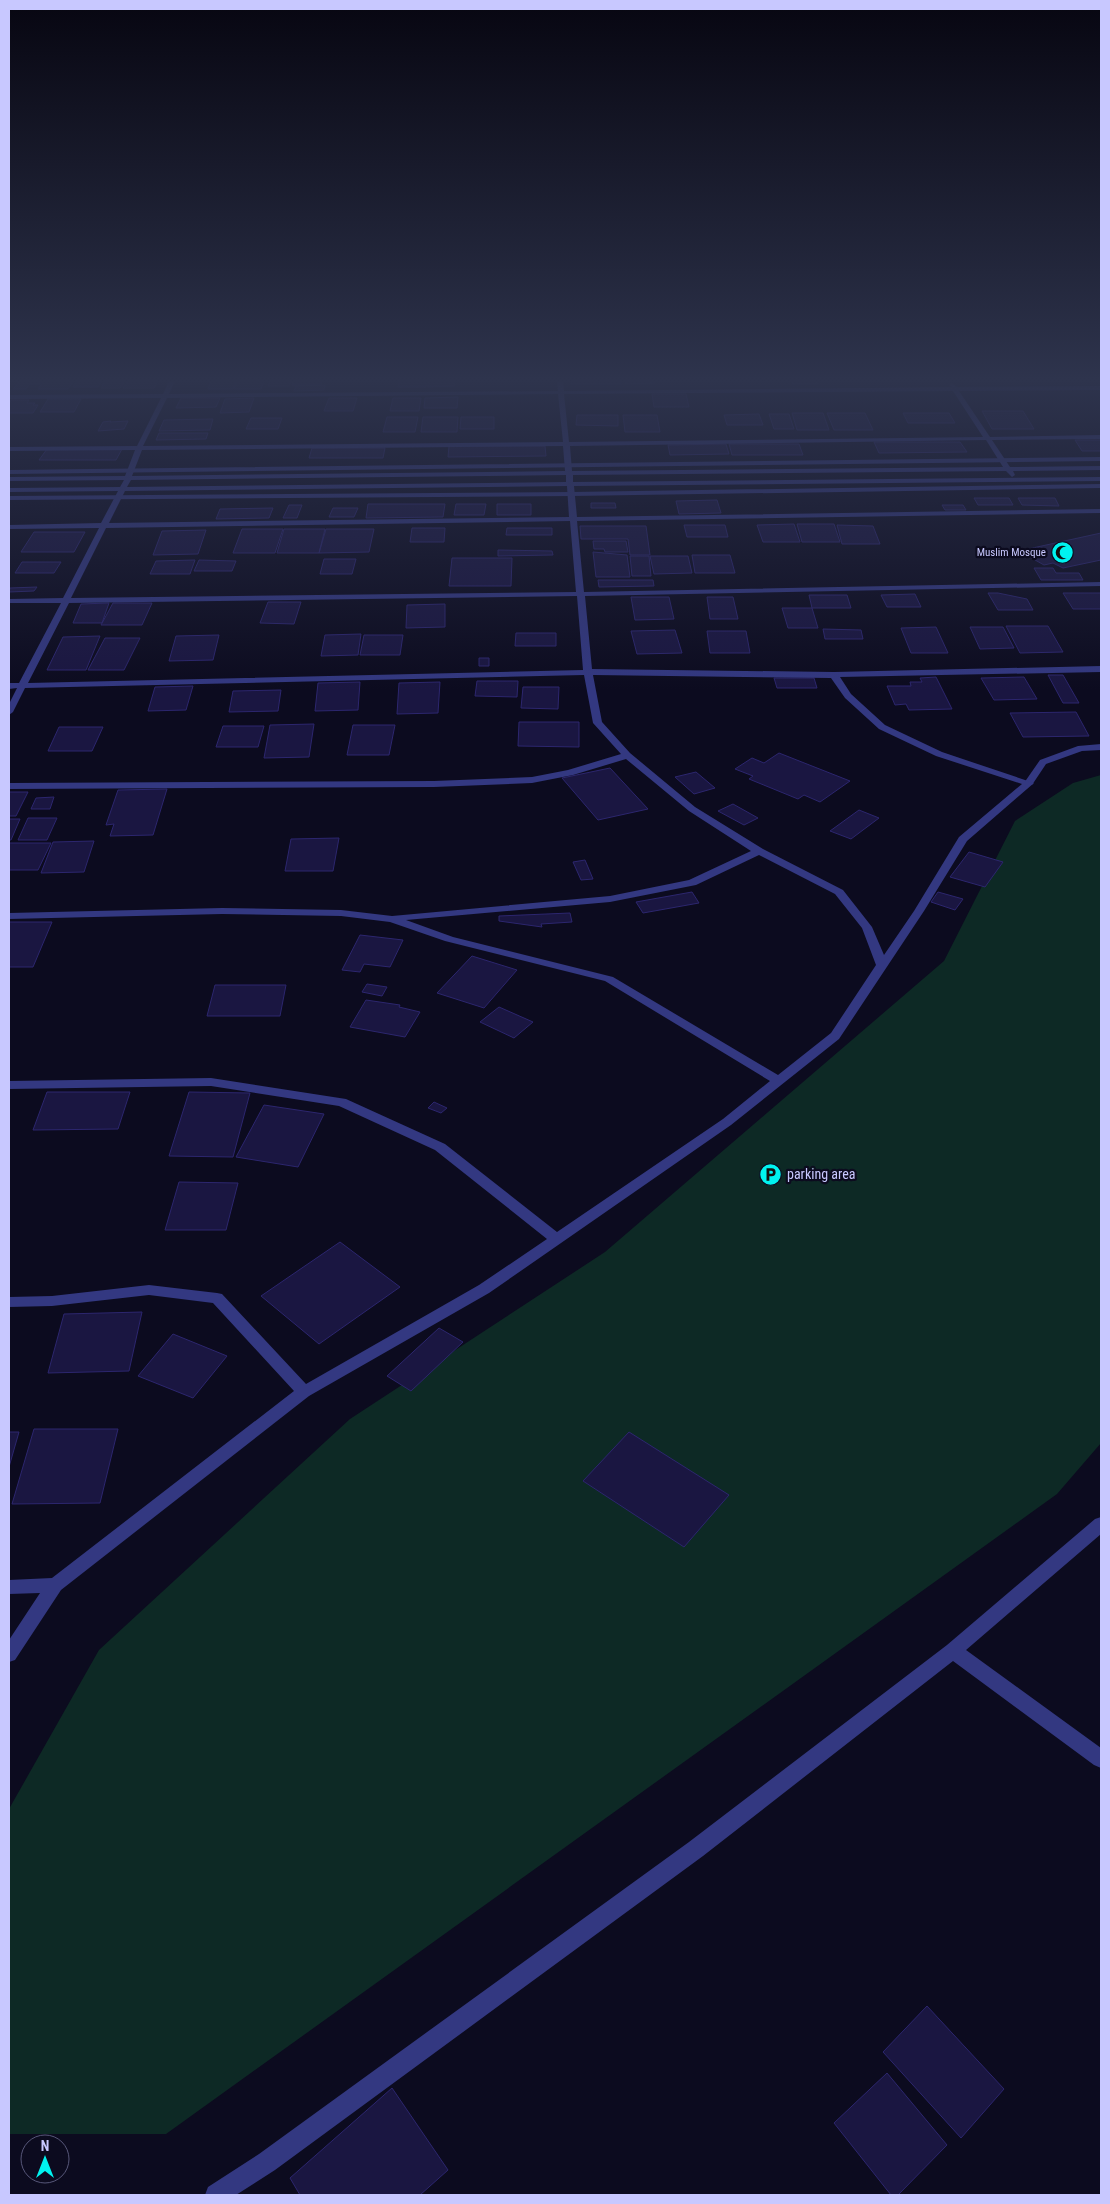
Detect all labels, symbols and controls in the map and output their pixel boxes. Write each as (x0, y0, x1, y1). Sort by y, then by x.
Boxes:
mosque icon: Muslim Mosque (1050, 540, 1074, 564)
place label: Muslim Mosque (977, 546, 1046, 559)
parking icon: parking area (759, 1162, 783, 1186)
place label: parking area (787, 1166, 855, 1182)
north arrow (20, 2134, 70, 2184)
text: N (41, 2138, 49, 2154)

